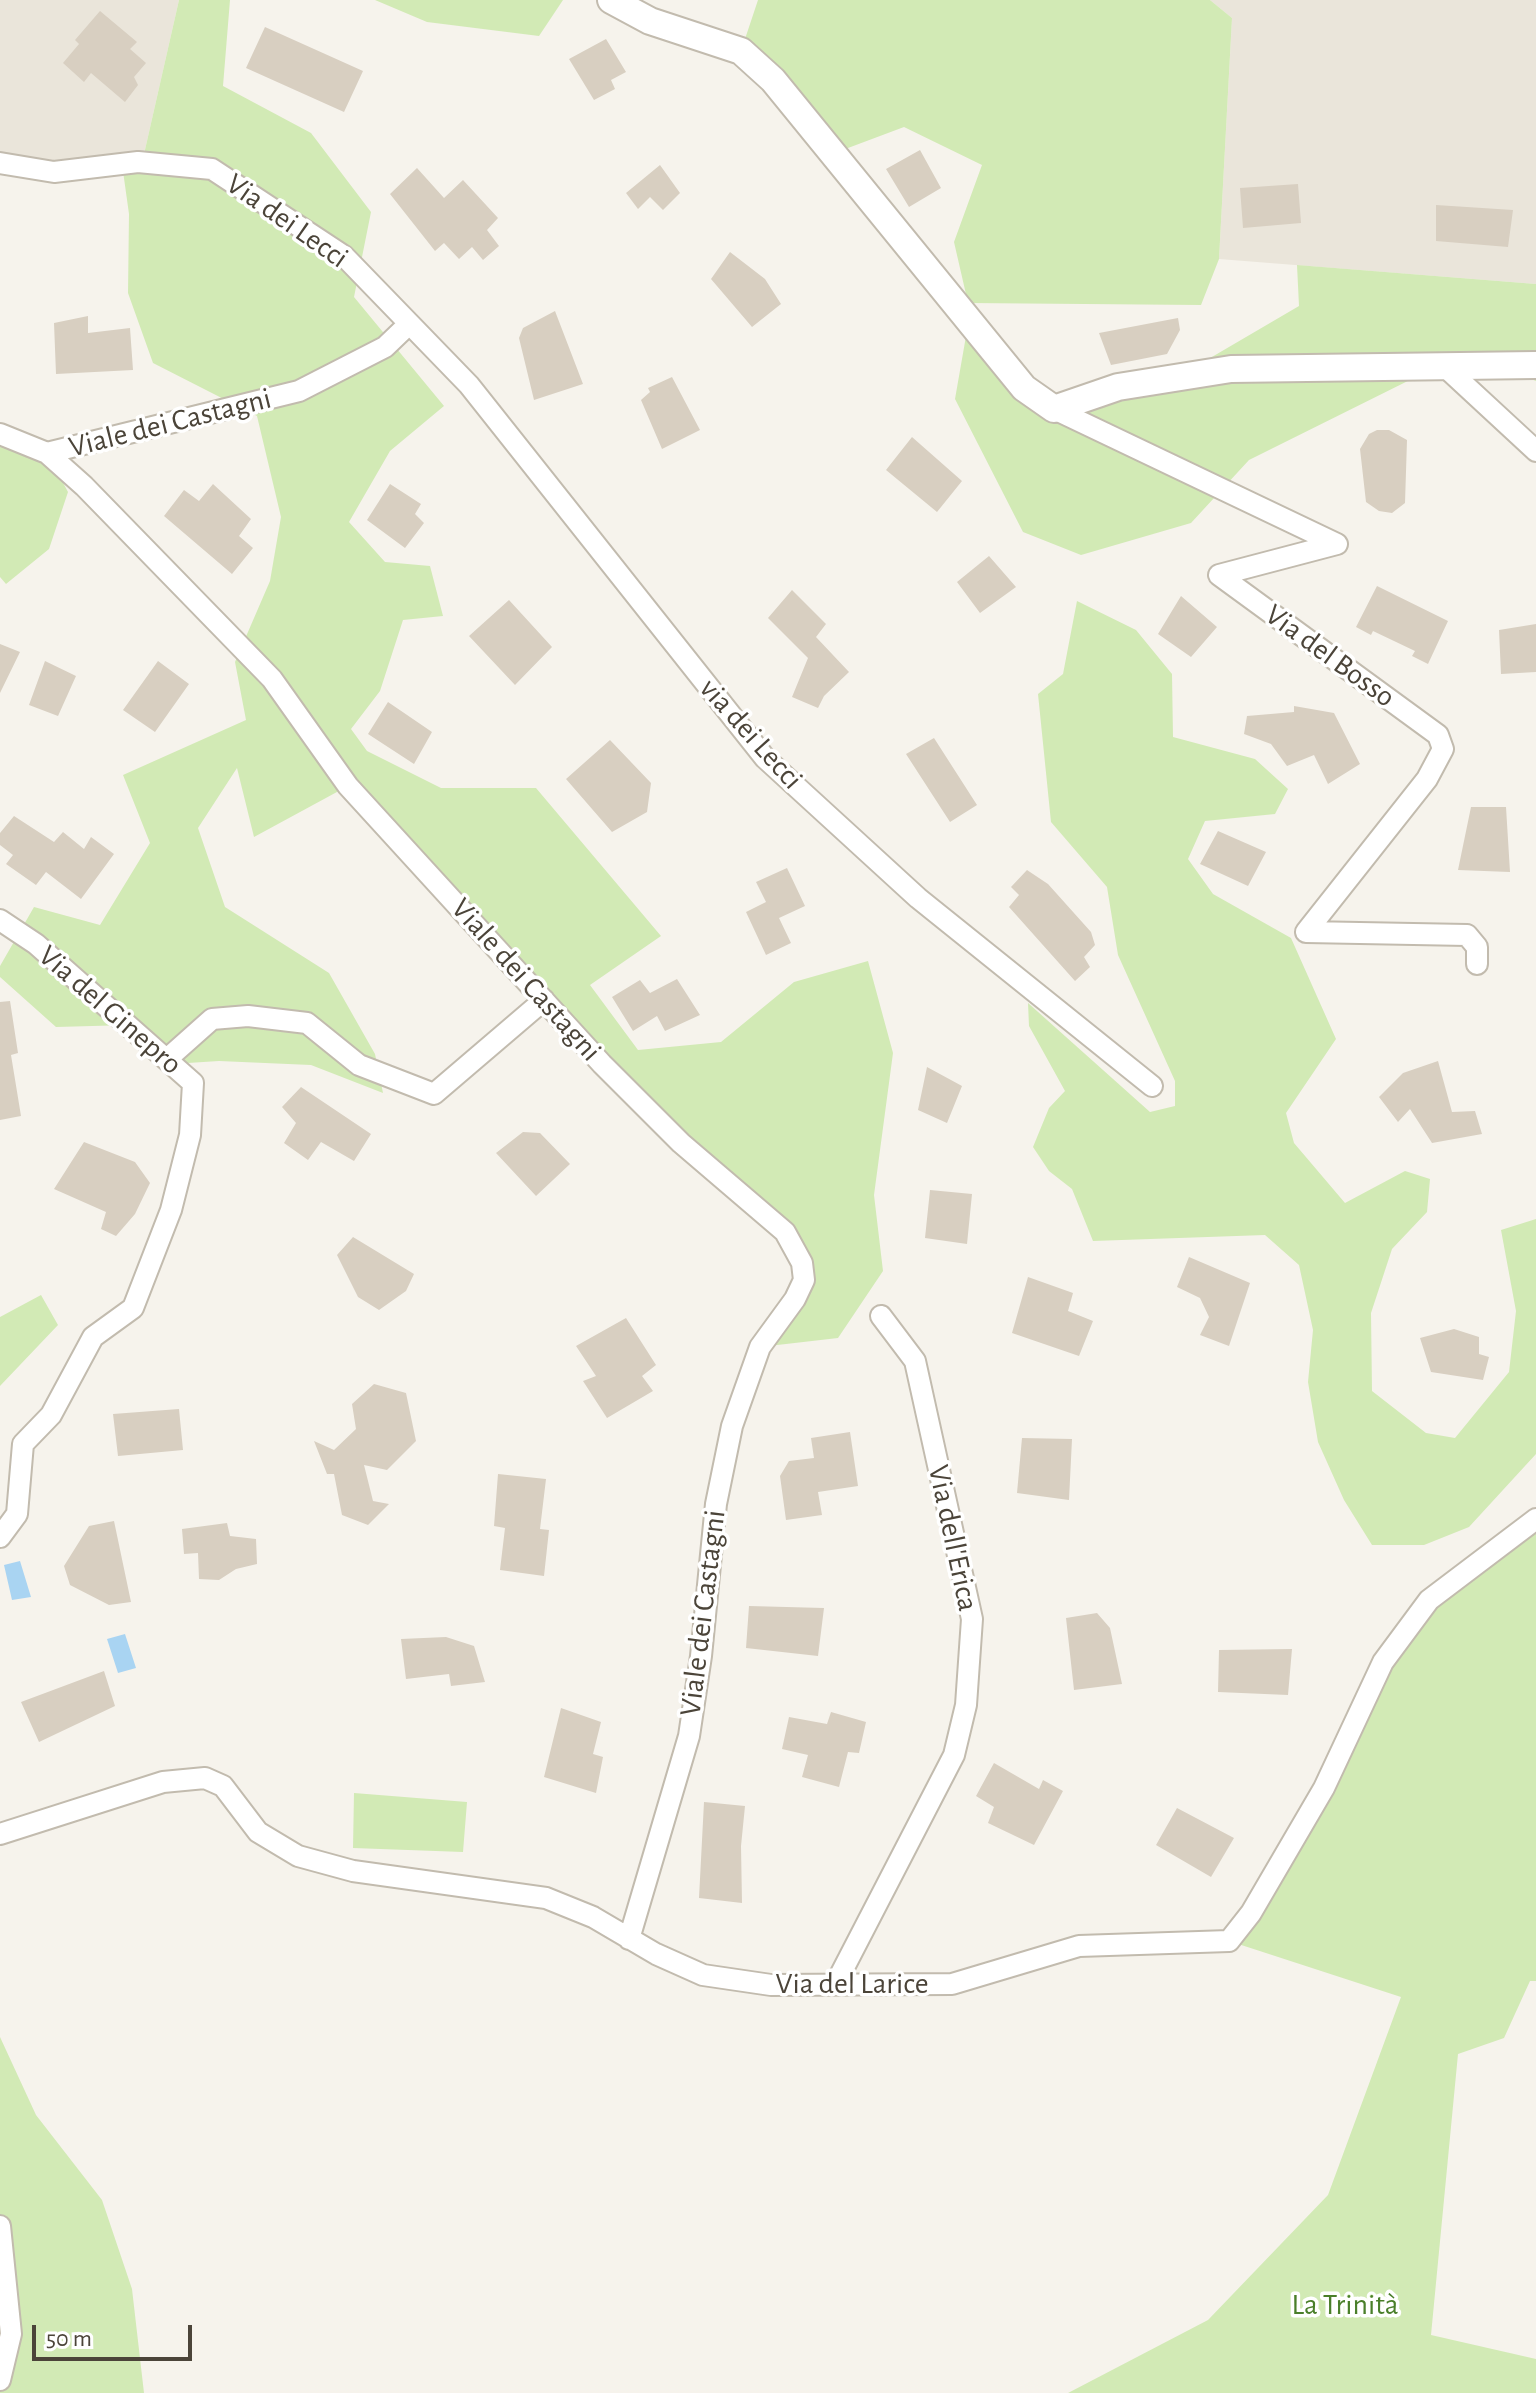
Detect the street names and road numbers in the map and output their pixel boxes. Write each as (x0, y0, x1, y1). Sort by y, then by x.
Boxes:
street label: Via dei Lecci (219, 166, 355, 276)
street label: Viale dei Castagni (65, 380, 275, 466)
street label: Via del Bosso (1258, 597, 1402, 715)
street label: via dei Lecci (692, 671, 810, 797)
street label: Viale dei Castagni (443, 891, 609, 1069)
street label: Via del Ginepro (31, 938, 189, 1082)
street label: Via dell'Erica (920, 1462, 986, 1614)
street label: Viale dei Castagni (673, 1508, 733, 1718)
street label: Via del Larice (775, 1966, 929, 2002)

